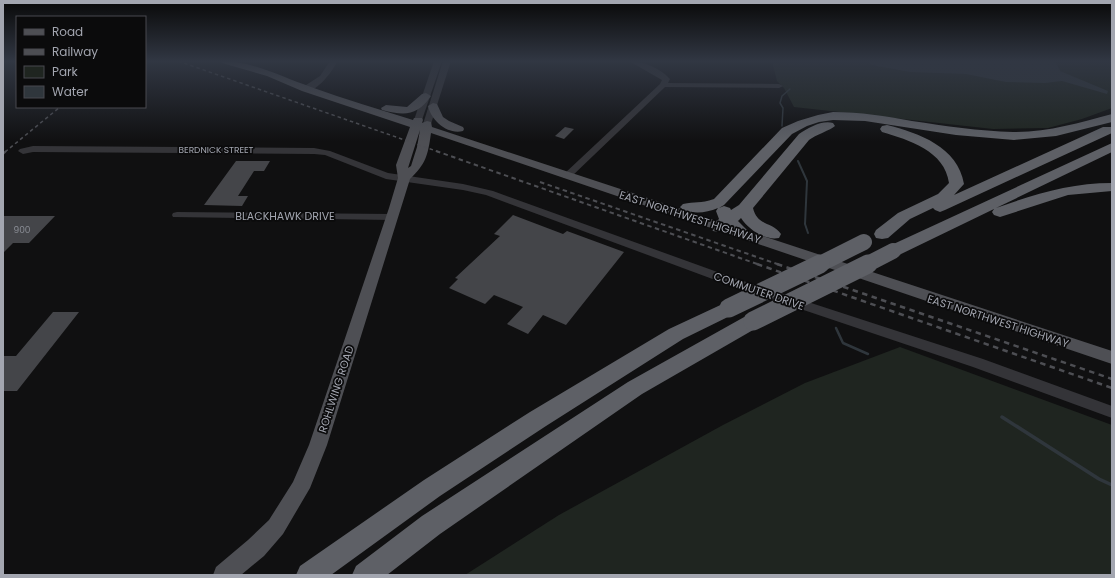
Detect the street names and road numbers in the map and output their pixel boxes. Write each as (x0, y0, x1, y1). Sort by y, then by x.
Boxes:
street label: BERDNICK STREET (179, 144, 254, 156)
street label: EAST NORTHWEST HIGHWAY (617, 187, 763, 248)
street label: BLACKHAWK DRIVE (235, 208, 335, 224)
street label: COMMUTER DRIVE (711, 268, 807, 314)
street label: EAST NORTHWEST HIGHWAY (925, 291, 1071, 352)
street label: ROHLWING ROAD (314, 343, 358, 435)

